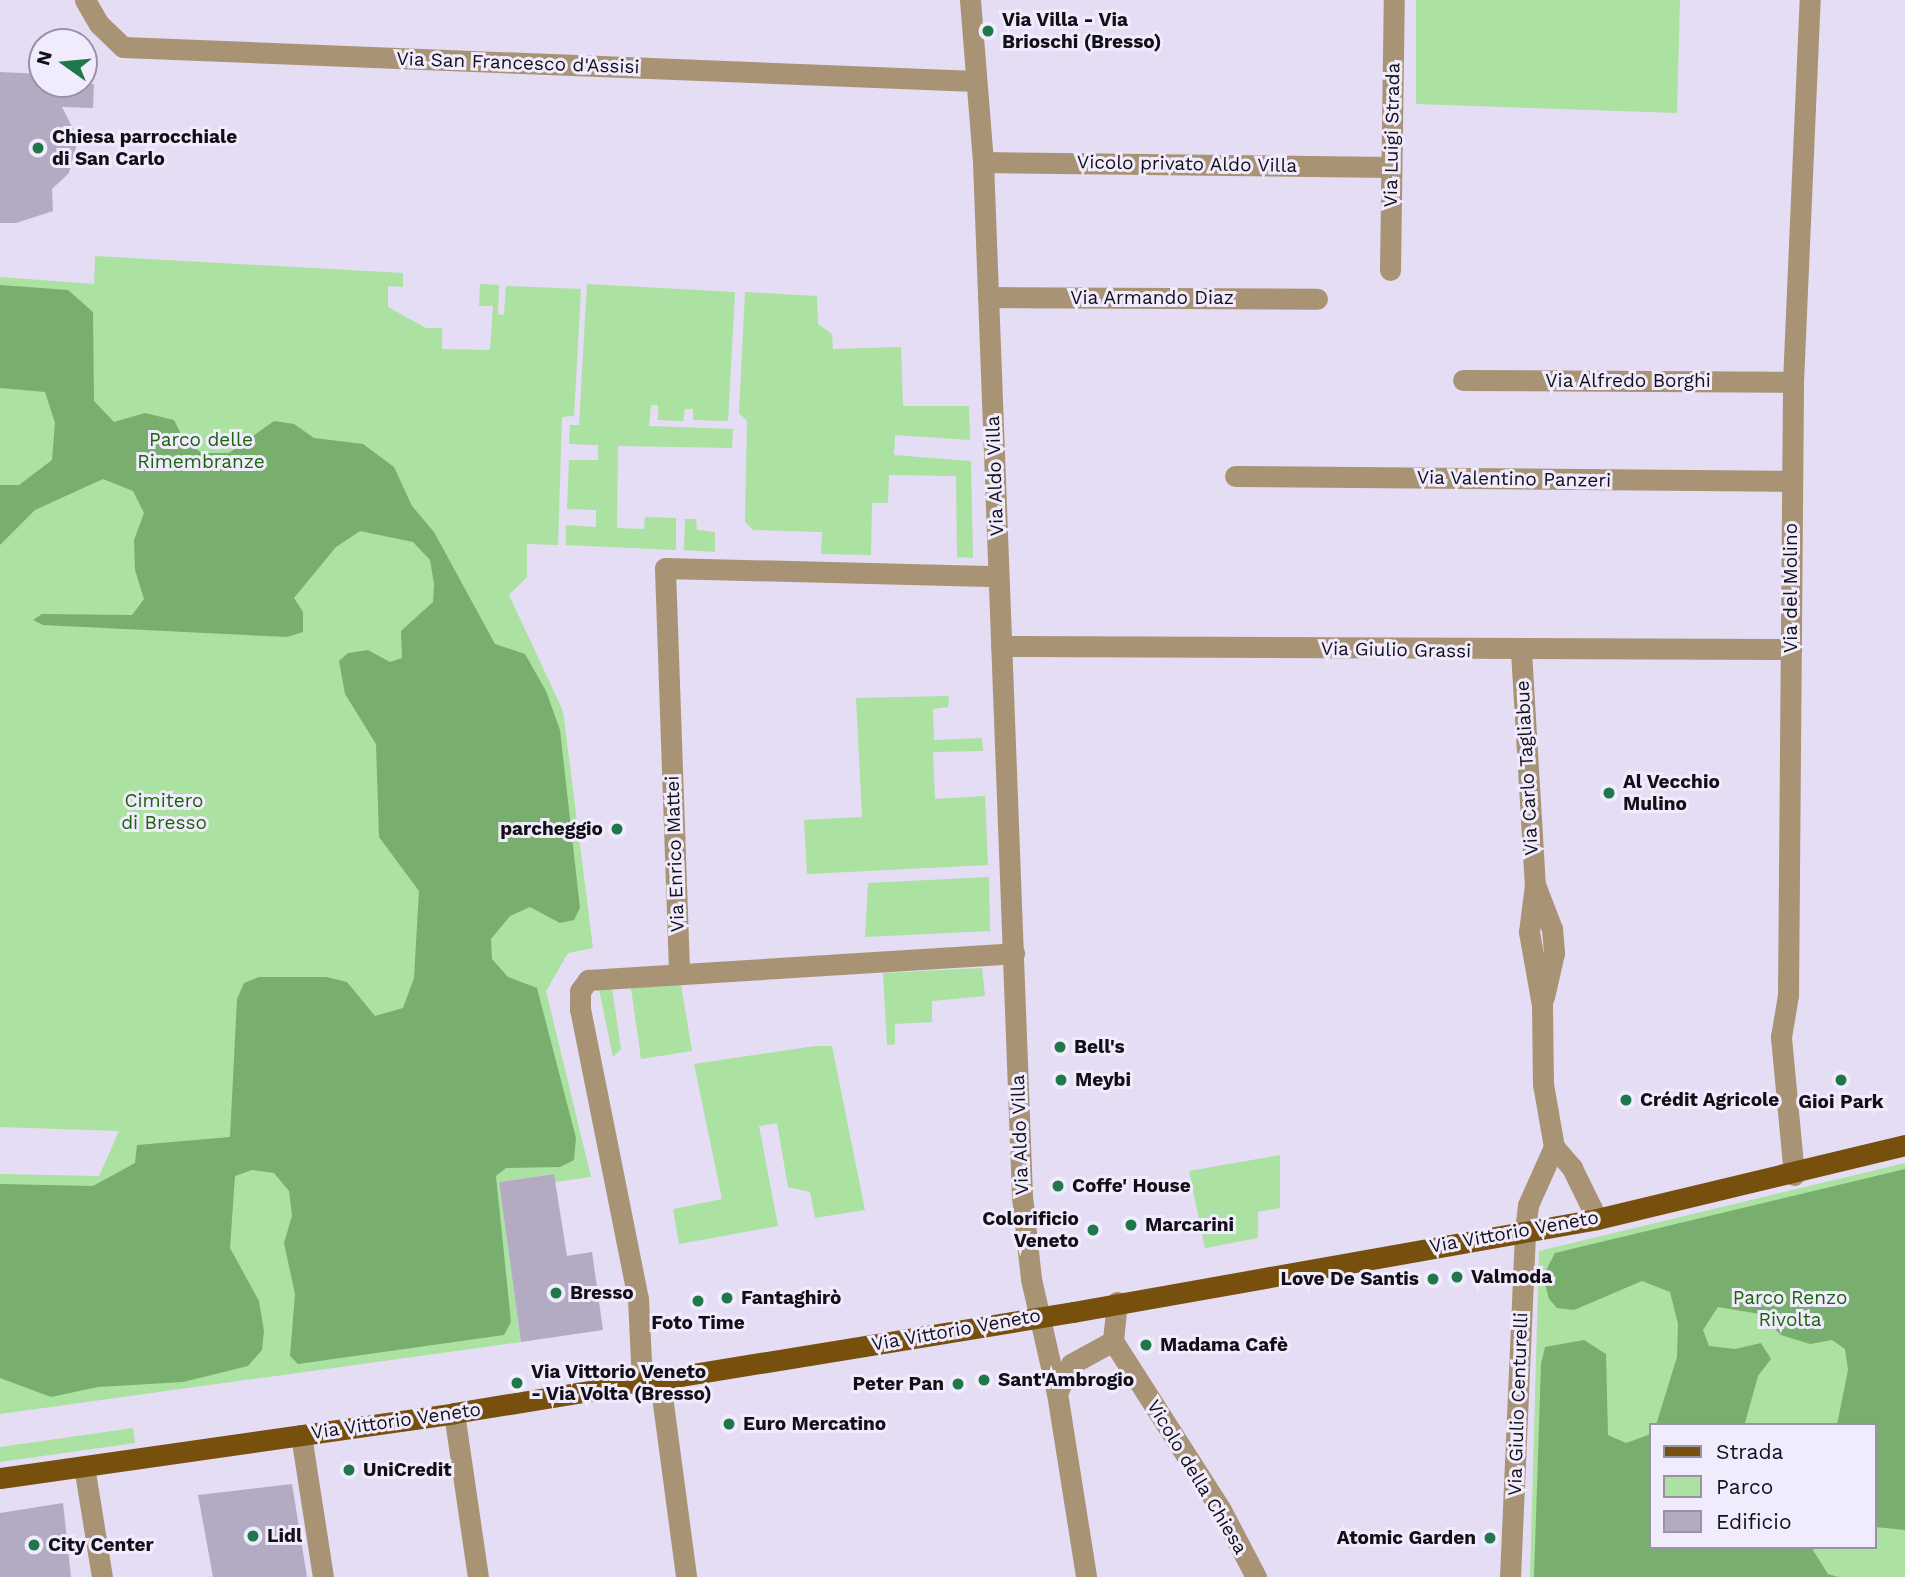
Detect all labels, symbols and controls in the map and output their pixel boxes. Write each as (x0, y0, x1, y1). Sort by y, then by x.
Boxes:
place label: Via Villa - Via Brioschi (Bresso) (1002, 9, 1161, 53)
marker: Via Villa - Via Brioschi (Bresso) (980, 23, 996, 39)
north arrow (28, 28, 98, 98)
street label: Via San Francesco d'Assisi (396, 47, 640, 79)
text: N (31, 48, 57, 68)
street label: Via Luigi Strada (1379, 62, 1405, 208)
place label: Chiesa parrocchiale di San Carlo (52, 126, 237, 170)
marker: Chiesa parrocchiale di San Carlo (30, 140, 46, 156)
street label: Vicolo privato Aldo Villa (1076, 151, 1298, 177)
street label: Via Armando Diaz (1070, 287, 1234, 309)
street label: Via Alfredo Borghi (1545, 370, 1711, 392)
street label: Via Aldo Villa (981, 414, 1009, 538)
park label: Parco delle Rimembranze (137, 429, 265, 473)
street label: Via Valentino Panzeri (1416, 466, 1612, 492)
street label: Via del Molino (1780, 522, 1802, 654)
street label: Via Giulio Grassi (1320, 637, 1472, 663)
street label: Via Carlo Tagliabue (1511, 679, 1543, 857)
place label: Al Vecchio Mulino (1623, 771, 1721, 815)
street label: Via Enrico Mattei (661, 775, 689, 933)
marker: Al Vecchio Mulino (1601, 785, 1617, 801)
park label: Cimitero di Bresso (121, 790, 207, 834)
place label: parcheggio (500, 818, 603, 840)
marker: parcheggio (609, 821, 625, 837)
place label: Bell's (1074, 1036, 1125, 1058)
marker: Bell's (1052, 1039, 1068, 1055)
place label: Meybi (1075, 1069, 1131, 1091)
marker: Meybi (1053, 1072, 1069, 1088)
marker: Gioi Park (1833, 1072, 1849, 1088)
street label: Via Aldo Villa (1006, 1073, 1034, 1197)
place label: Crédit Agricole (1640, 1089, 1780, 1111)
place label: Gioi Park (1798, 1091, 1884, 1113)
marker: Crédit Agricole (1618, 1092, 1634, 1108)
place label: Coffe' House (1072, 1175, 1191, 1197)
marker: Coffe' House (1050, 1178, 1066, 1194)
street label: Via Vittorio Veneto (1427, 1206, 1601, 1258)
place label: Colorificio Veneto (982, 1208, 1079, 1252)
place label: Marcarini (1145, 1214, 1234, 1236)
marker: Marcarini (1123, 1217, 1139, 1233)
marker: Colorificio Veneto (1085, 1222, 1101, 1238)
place label: Valmoda (1471, 1266, 1552, 1288)
place label: Love De Santis (1281, 1268, 1419, 1290)
marker: Valmoda (1449, 1269, 1465, 1285)
marker: Love De Santis (1425, 1271, 1441, 1287)
place label: Bresso (570, 1282, 634, 1304)
marker: Bresso (548, 1285, 564, 1301)
place label: Fantaghirò (741, 1287, 841, 1309)
park label: Parco Renzo Rivolta (1733, 1287, 1847, 1331)
marker: Fantaghirò (719, 1290, 735, 1306)
marker: Foto Time (690, 1293, 706, 1309)
street label: Via Vittorio Veneto (869, 1304, 1043, 1356)
place label: Foto Time (651, 1312, 745, 1334)
street label: Via Giulio Centurelli (1503, 1312, 1533, 1496)
place label: Madama Cafè (1160, 1334, 1288, 1356)
marker: Madama Cafè (1138, 1337, 1154, 1353)
place label: Via Vittorio Veneto - Via Volta (Bresso) (531, 1361, 713, 1405)
place label: Sant'Ambrogio (998, 1369, 1134, 1391)
marker: Sant'Ambrogio (976, 1372, 992, 1388)
place label: Peter Pan (852, 1373, 944, 1395)
marker: Via Vittorio Veneto - Via Volta (Bresso) (509, 1375, 525, 1391)
marker: Peter Pan (950, 1376, 966, 1392)
street label: Vicolo della Chiesa (1142, 1396, 1252, 1558)
street label: Via Vittorio Veneto (309, 1398, 483, 1444)
place label: Euro Mercatino (743, 1413, 886, 1435)
marker: Euro Mercatino (721, 1416, 737, 1432)
legend (1650, 1423, 1877, 1549)
text: Strada (1716, 1439, 1783, 1464)
place label: UniCredit (363, 1459, 451, 1481)
marker: UniCredit (341, 1462, 357, 1478)
text: Parco (1716, 1474, 1773, 1499)
text: Edificio (1716, 1509, 1792, 1534)
place label: Lidl (267, 1525, 302, 1547)
place label: Atomic Garden (1337, 1527, 1476, 1549)
marker: Lidl (245, 1528, 261, 1544)
marker: Atomic Garden (1482, 1530, 1498, 1546)
place label: City Center (48, 1534, 154, 1556)
marker: City Center (26, 1537, 42, 1553)

